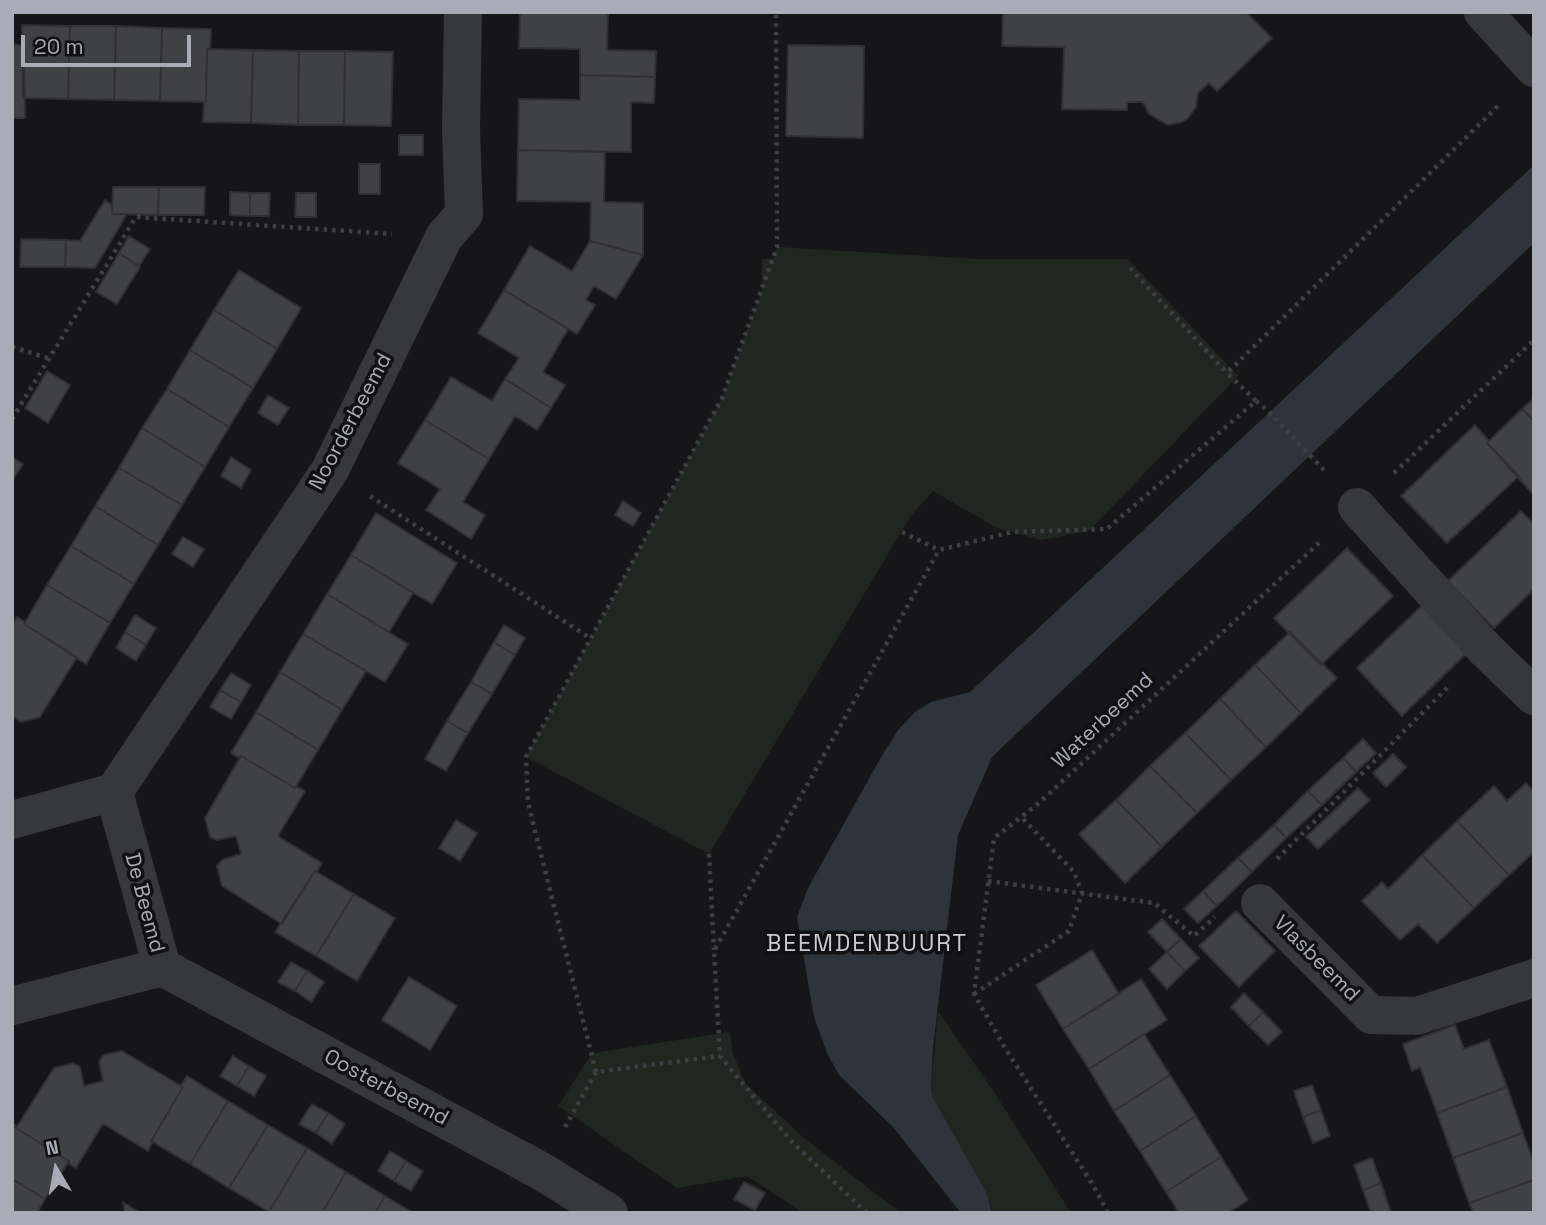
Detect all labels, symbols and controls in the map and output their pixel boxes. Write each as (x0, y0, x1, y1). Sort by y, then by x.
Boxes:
scale bar (24, 21, 194, 65)
text: 20 m (34, 33, 84, 60)
street label: Noorderbeemd (304, 349, 398, 495)
street label: Waterbeemd (1047, 668, 1159, 774)
street label: De Beemd (119, 850, 169, 956)
street label: Vlasbeemd (1268, 911, 1364, 1007)
district label: BEEMDENBUURT (767, 931, 967, 959)
street label: Oosterbeemd (319, 1045, 453, 1131)
north arrow (21, 1134, 91, 1204)
text: N (44, 1134, 61, 1161)

